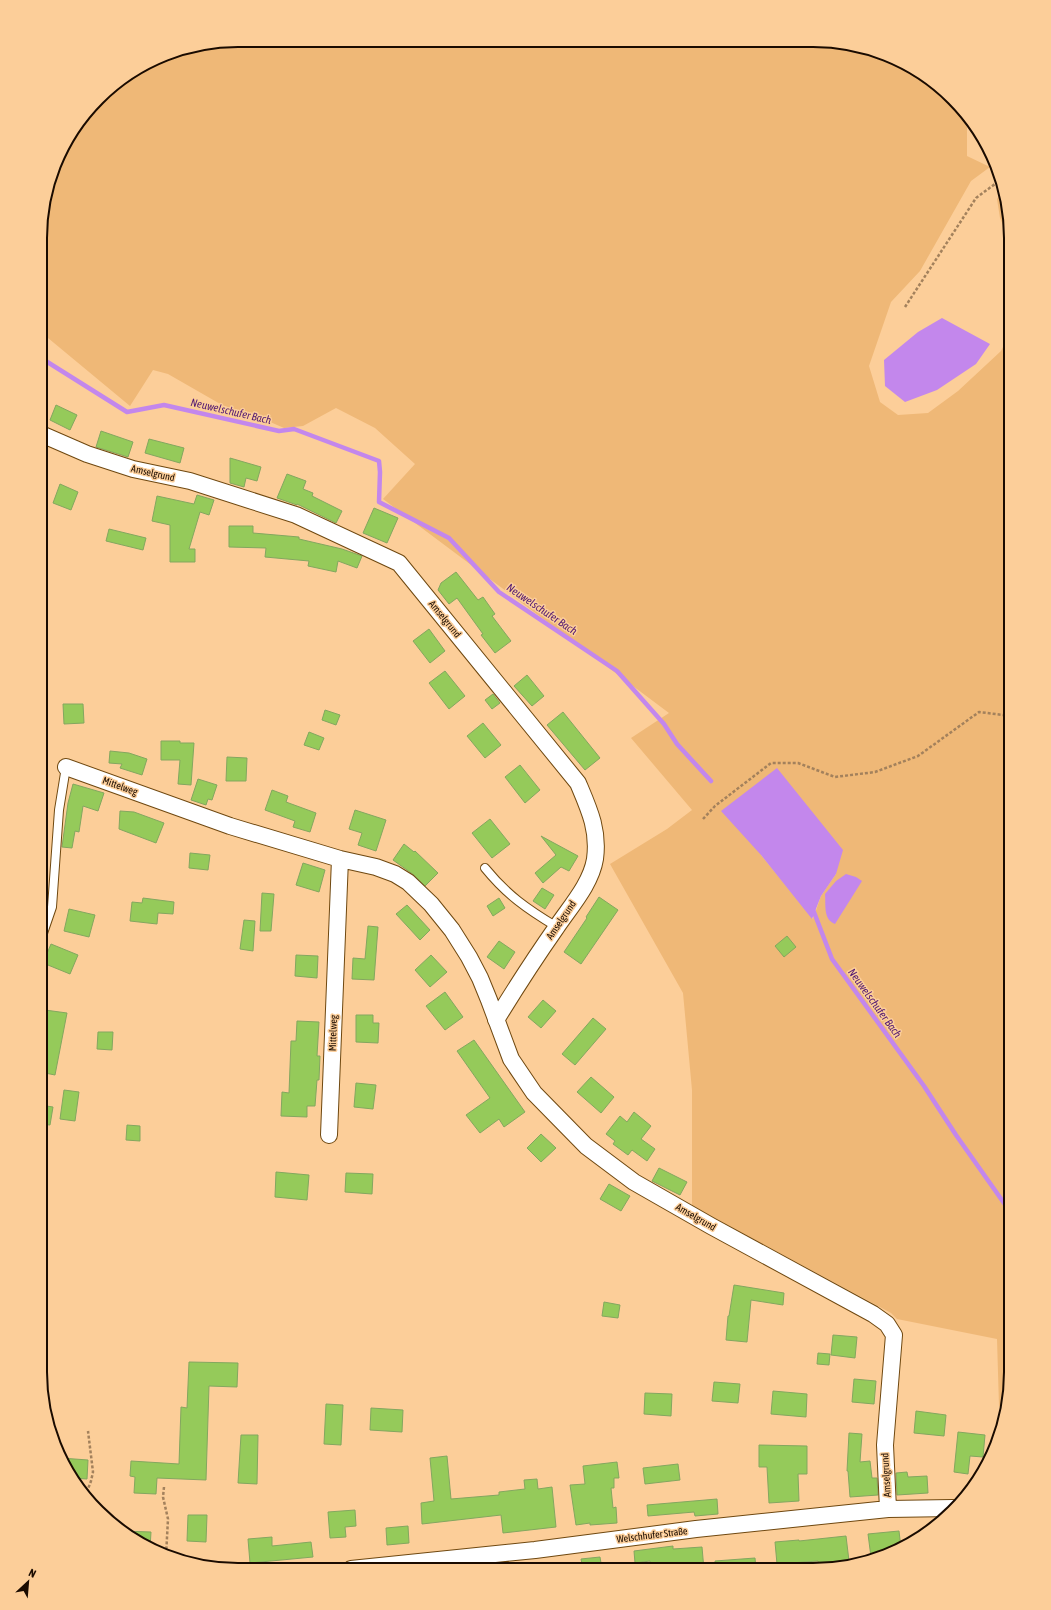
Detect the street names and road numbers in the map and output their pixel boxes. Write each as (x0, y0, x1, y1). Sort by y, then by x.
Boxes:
street label: Amselgrund (130, 463, 176, 483)
street label: Amselgrund (427, 598, 463, 640)
street label: Mittelweg (101, 775, 140, 798)
street label: Amselgrund (544, 898, 578, 941)
street label: Mittelweg (327, 1014, 339, 1051)
street label: Amselgrund (674, 1201, 718, 1233)
street label: Amselgrund (879, 1452, 893, 1497)
street label: Welschhufer Straße (616, 1525, 688, 1545)

